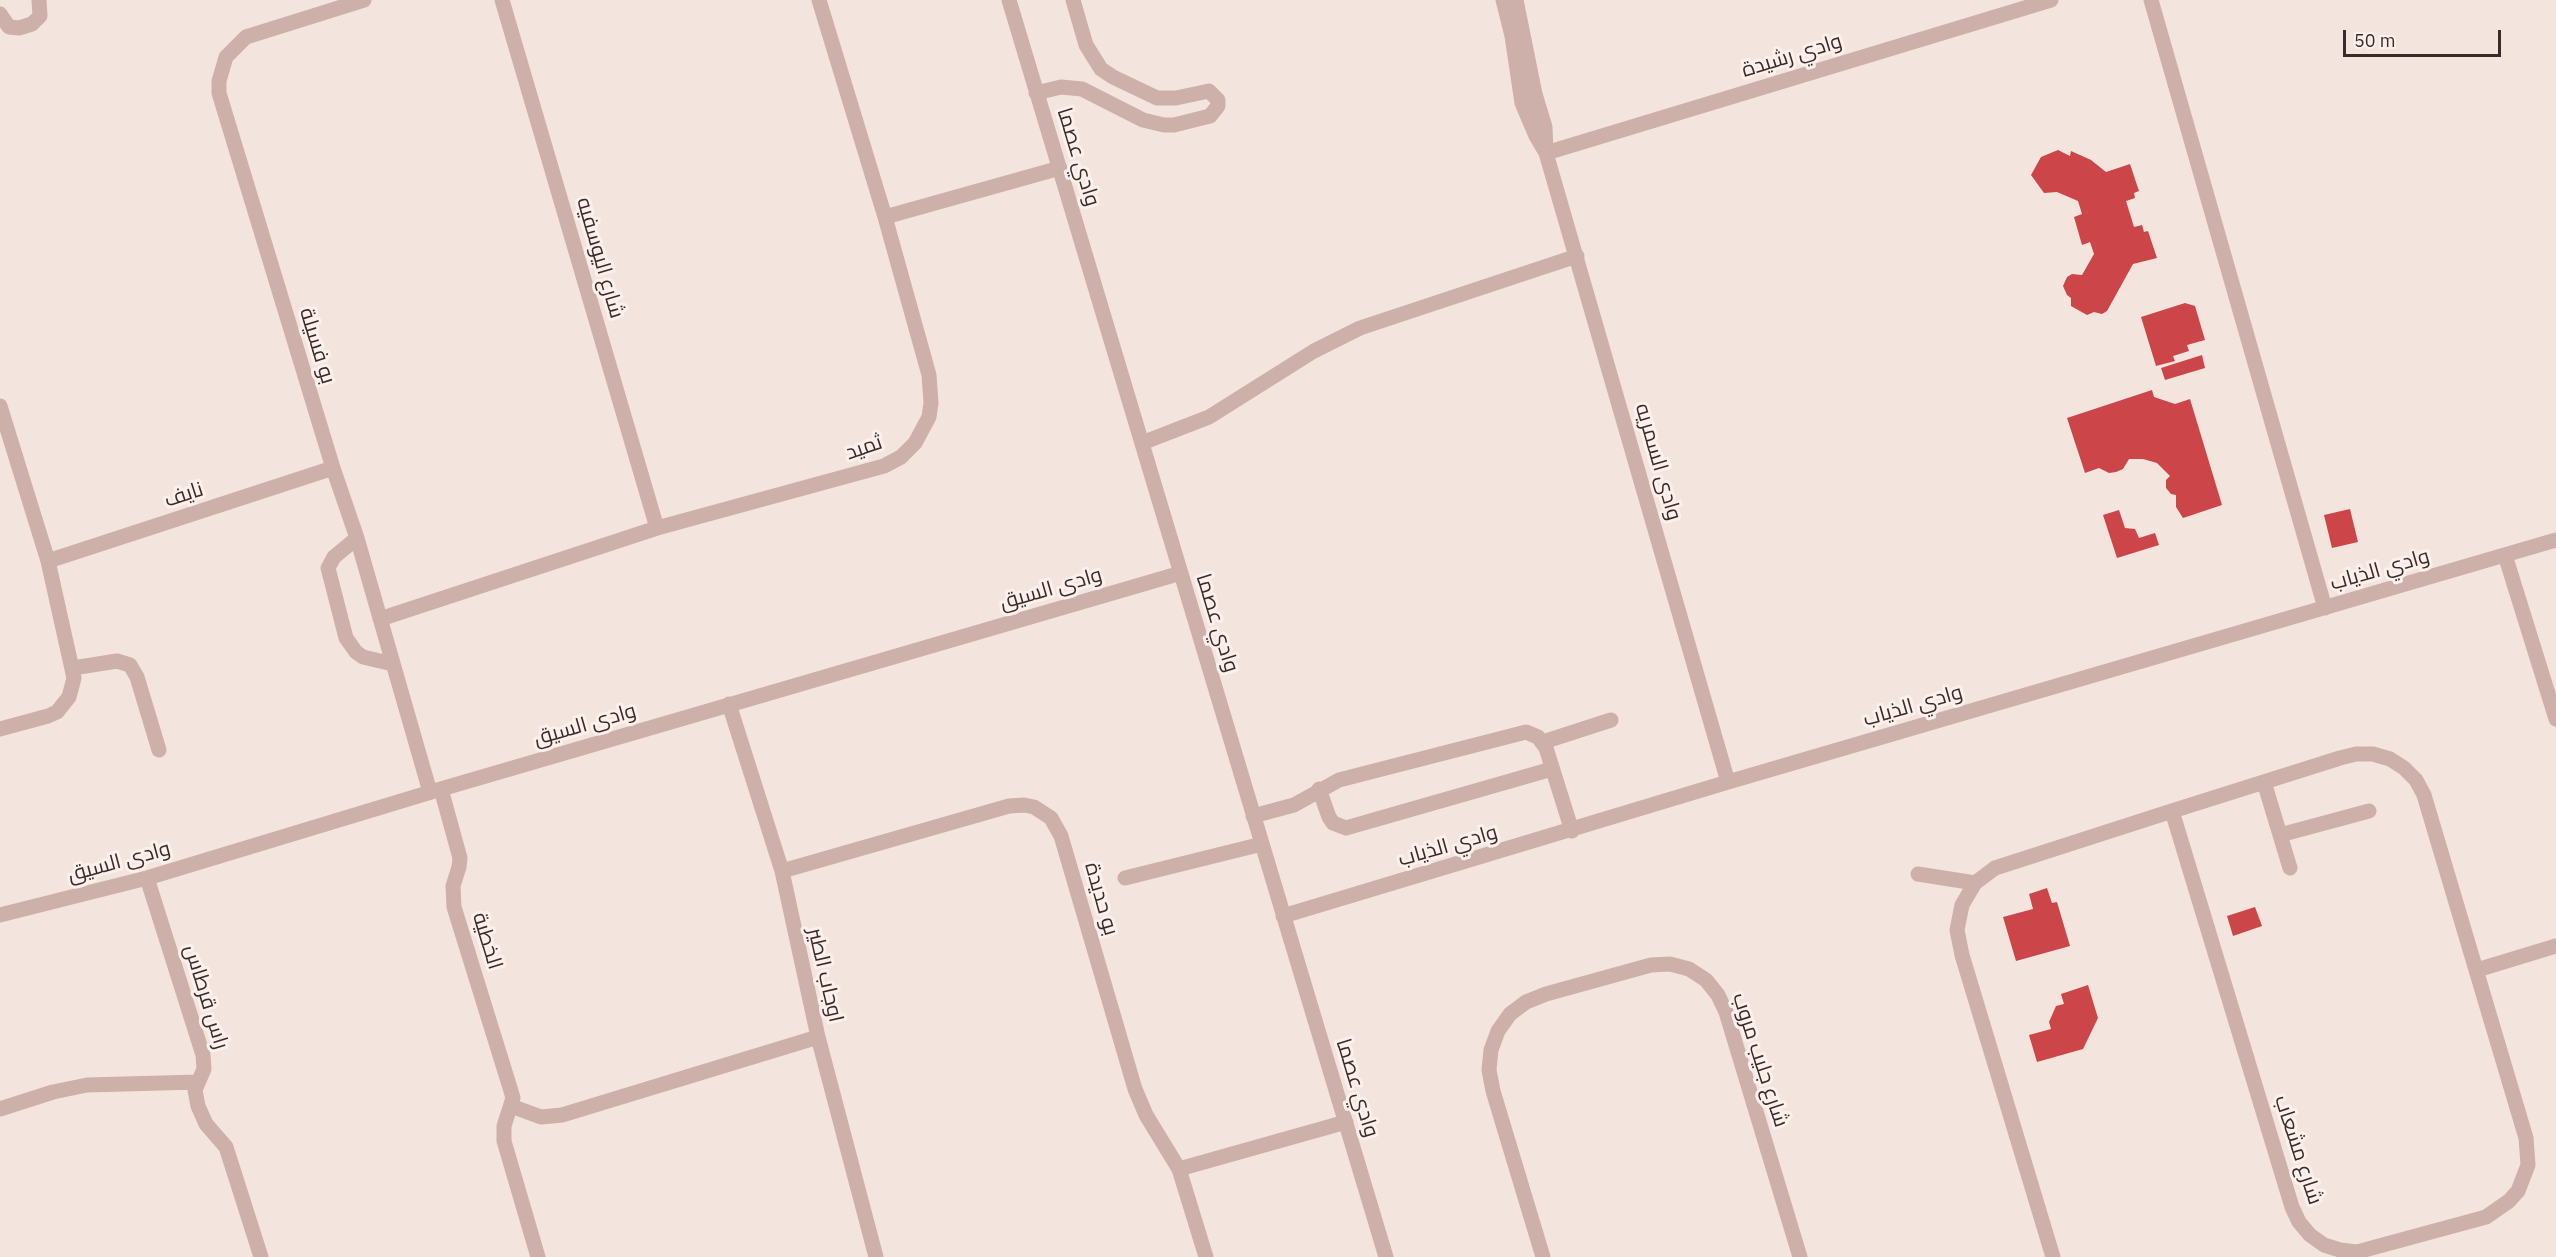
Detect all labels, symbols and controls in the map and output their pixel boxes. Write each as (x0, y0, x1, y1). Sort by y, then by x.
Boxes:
scale bar (2346, 18, 2504, 56)
street label: وادي رشيدة (1739, 29, 1845, 83)
text: 50 m (2354, 29, 2396, 52)
street label: وادي عصما (1051, 105, 1105, 209)
street label: شارع اليوسفيه (571, 195, 629, 321)
street label: بو فسيلة (294, 305, 340, 387)
street label: وادى السمريه (1629, 401, 1687, 523)
street label: ثميد (842, 430, 886, 466)
street label: نايف (161, 477, 207, 513)
street label: وادي الذياب (2327, 544, 2433, 596)
street label: وادى السيق (997, 562, 1105, 616)
street label: وادي عصما (1190, 571, 1244, 675)
street label: وادي الذياب (1860, 680, 1966, 732)
street label: وادى السيق (531, 698, 639, 752)
street label: وادي الذياب (1395, 820, 1501, 872)
street label: وادى السيق (65, 836, 173, 888)
street label: بو حديدة (1079, 860, 1123, 938)
street label: الخطية (466, 910, 508, 972)
street label: اوجاب الطير (802, 925, 848, 1025)
street label: راس قرطاس (178, 942, 234, 1052)
street label: شارع جليب مروب (1726, 990, 1794, 1130)
street label: وادي عصما (1330, 1036, 1384, 1140)
street label: شارع مشعاب (2269, 1092, 2327, 1208)

